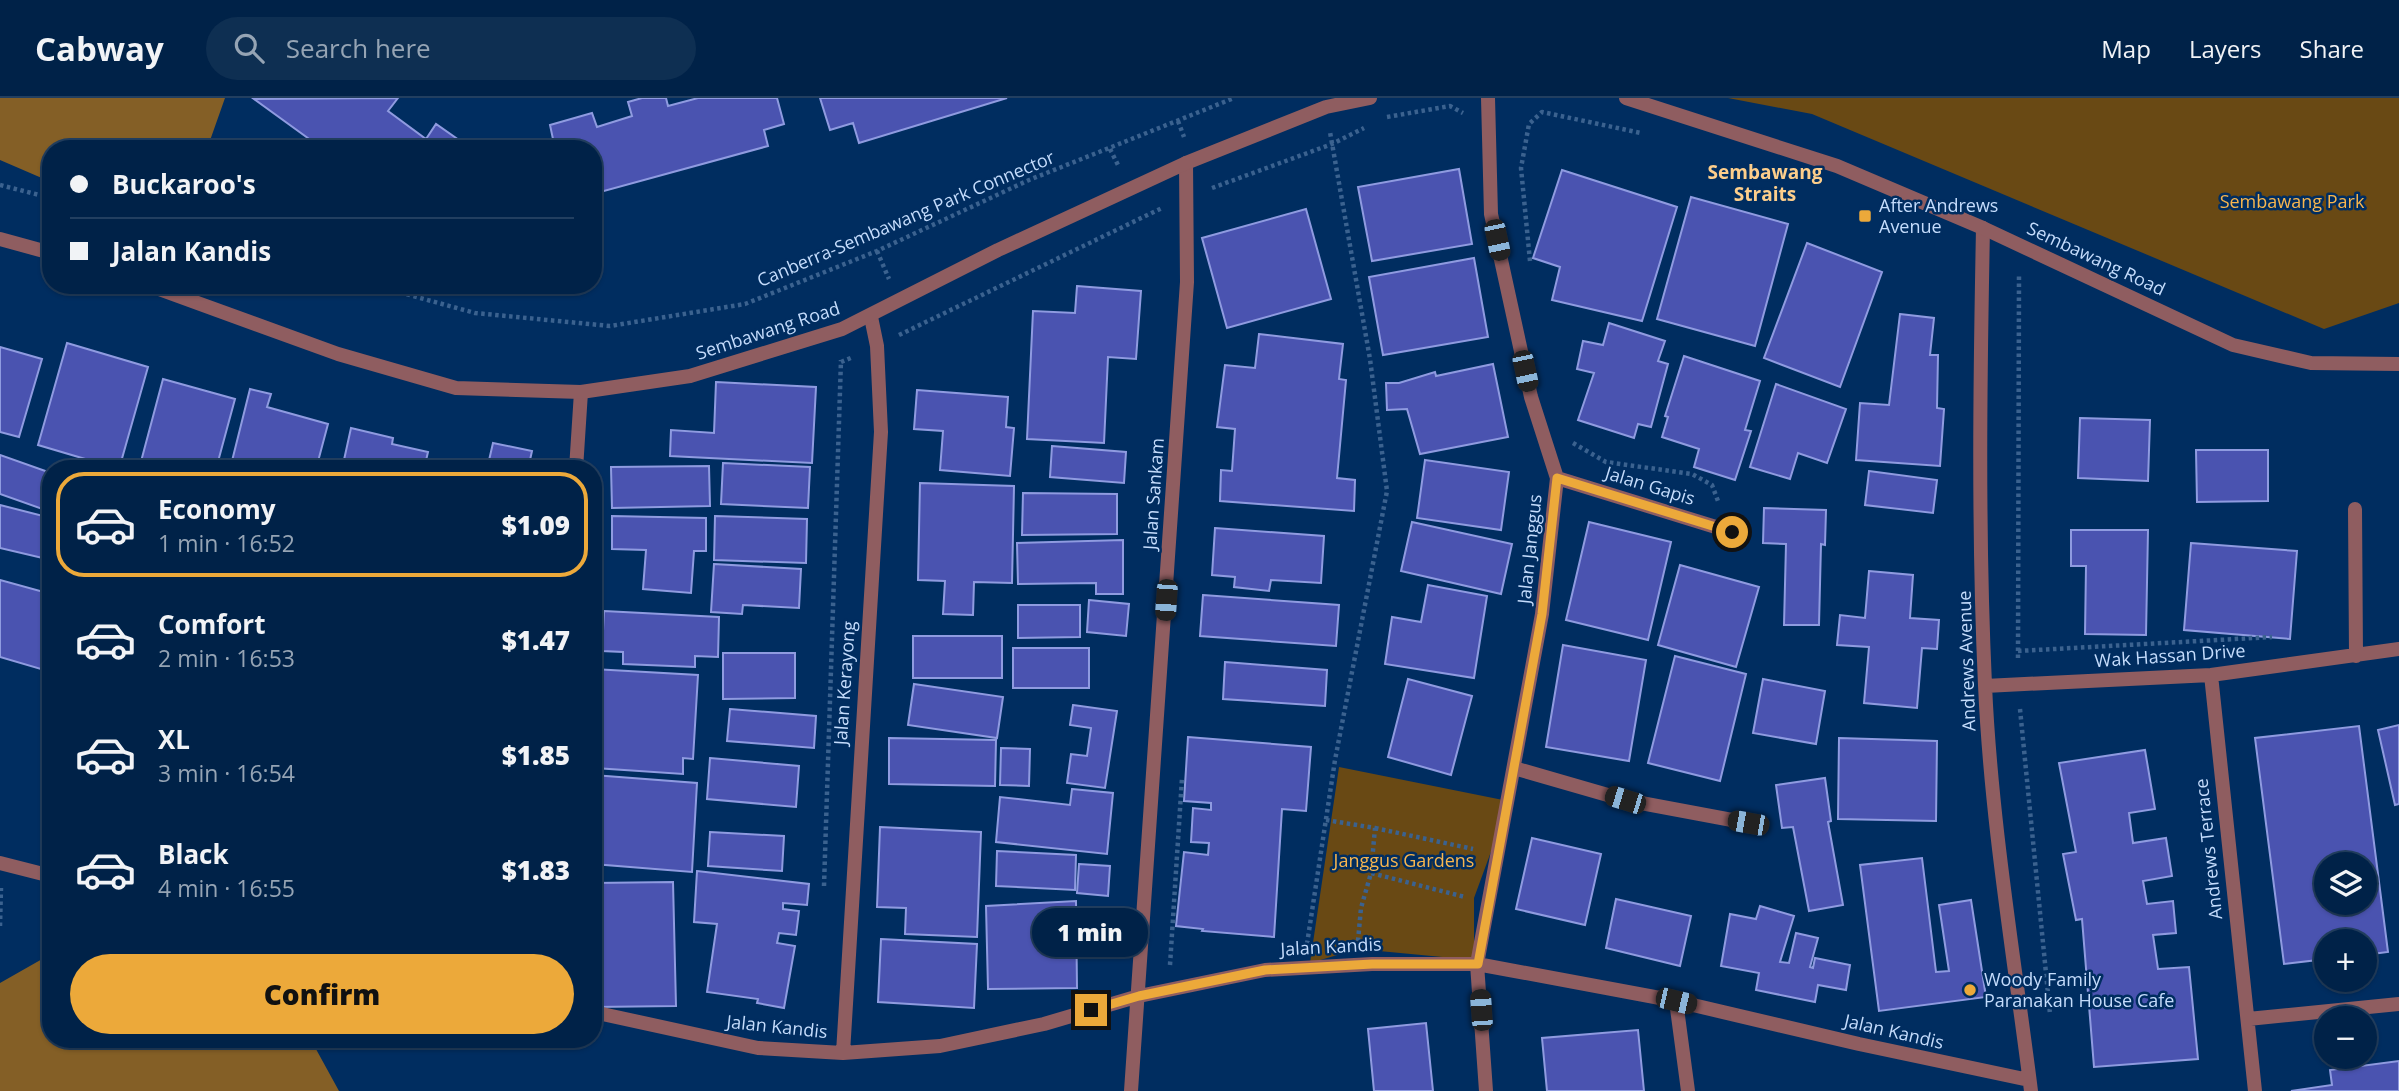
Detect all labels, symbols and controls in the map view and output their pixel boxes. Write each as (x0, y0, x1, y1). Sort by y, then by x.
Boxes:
search box (206, 17, 696, 80)
text: Cabway (35, 26, 164, 71)
icon: search (230, 29, 268, 67)
text: Search here (286, 30, 431, 66)
text: Map (2101, 32, 2151, 65)
text: Layers (2189, 32, 2262, 65)
text: Share (2300, 32, 2364, 65)
street label: Canberra-Sembawang Park Connector (753, 144, 1059, 292)
district label: Sembawang Straits (1708, 159, 1823, 207)
text: Buckaroo's (112, 166, 256, 202)
park label: Sembawang Park (2220, 189, 2365, 213)
place label: After Andrews Avenue (1879, 193, 1998, 238)
marker: After Andrews Avenue (1857, 208, 1873, 224)
street label: Sembawang Road (2023, 216, 2169, 301)
car (1483, 217, 1512, 263)
text: Jalan Kandis (112, 233, 271, 269)
street label: Sembawang Road (693, 295, 843, 365)
car (1511, 348, 1540, 394)
street label: Jalan Sankam (1137, 437, 1169, 553)
street label: Jalan Gapis (1601, 459, 1698, 510)
text: Economy (158, 491, 276, 527)
icon: car (74, 493, 137, 556)
street label: Jalan Janggus (1511, 493, 1547, 607)
text: $1.09 (502, 507, 570, 543)
route start (1716, 516, 1748, 548)
text: 1 min · 16:52 (158, 527, 295, 559)
car (1155, 578, 1178, 622)
street label: Andrews Avenue (1952, 590, 1980, 732)
text: Comfort (158, 606, 265, 642)
icon: car (74, 608, 137, 671)
street label: Jalan Kerayong (828, 620, 860, 748)
text: $1.47 (502, 622, 570, 658)
street label: Wak Hassan Drive (2094, 638, 2246, 672)
text: 2 min · 16:53 (158, 642, 295, 674)
text: XL (158, 721, 190, 757)
icon: car (74, 723, 137, 786)
text: $1.85 (502, 737, 570, 773)
text: 3 min · 16:54 (158, 757, 295, 789)
street label: Andrews Terrace (2189, 777, 2227, 921)
car (1602, 784, 1649, 816)
car (1726, 809, 1771, 837)
text: Black (158, 836, 229, 872)
icon: car (74, 838, 137, 901)
park label: Janggus Gardens (1332, 848, 1474, 872)
text: $1.83 (502, 852, 570, 888)
map controls (2314, 852, 2377, 1069)
button: layers (2314, 852, 2377, 915)
text: 4 min · 16:55 (158, 872, 295, 904)
callout: 1 min (1033, 908, 1149, 958)
text: 1 min (1057, 916, 1123, 948)
button: + (2314, 929, 2377, 992)
street label: Jalan Kandis (1278, 931, 1382, 961)
button: Confirm (70, 954, 574, 1034)
place label: Woody Family Paranakan House Cafe (1984, 967, 2174, 1012)
marker: Woody Family Paranakan House Cafe (1962, 982, 1978, 998)
car (1654, 986, 1699, 1016)
car (1470, 988, 1493, 1032)
route end (1075, 994, 1107, 1026)
button: − (2314, 1006, 2377, 1069)
street label: Jalan Kandis (1840, 1007, 1946, 1054)
street label: Jalan Kandis (723, 1009, 829, 1043)

